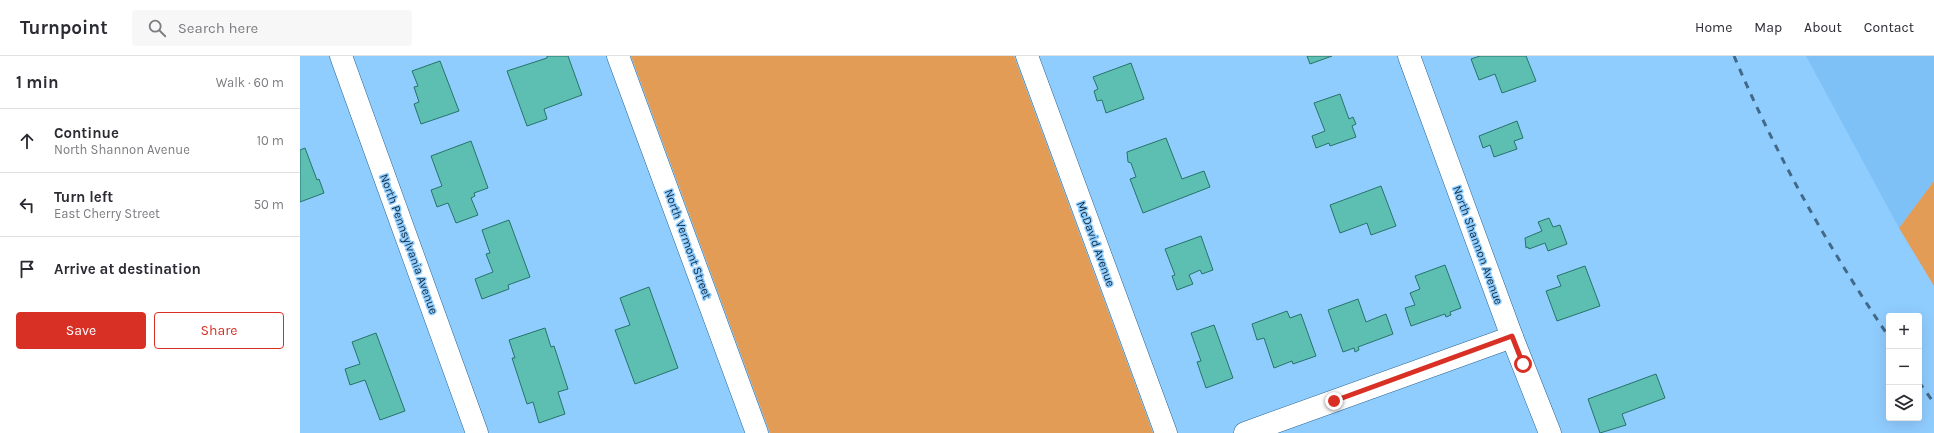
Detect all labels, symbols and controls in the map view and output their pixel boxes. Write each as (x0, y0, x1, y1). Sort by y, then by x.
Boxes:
search box (132, 10, 412, 46)
text: Turnpoint (20, 17, 108, 39)
icon: search (146, 17, 168, 39)
text: Search here (178, 19, 258, 37)
text: Home (1695, 19, 1732, 36)
text: Map (1754, 19, 1782, 36)
text: About (1804, 19, 1842, 36)
text: Contact (1864, 19, 1914, 36)
text: 1 min (16, 72, 59, 92)
text: Walk · 60 m (216, 75, 284, 90)
text: Continue (54, 124, 119, 142)
icon: ahead (16, 130, 38, 152)
text: 10 m (257, 133, 284, 148)
text: North Shannon Avenue (54, 142, 190, 157)
street label: North Pennsylvania Avenue (377, 172, 441, 316)
street label: North Shannon Avenue (1450, 184, 1506, 306)
street label: North Vermont Street (662, 187, 715, 301)
text: Turn left (54, 188, 113, 206)
icon: left (16, 194, 38, 216)
text: 50 m (254, 197, 284, 212)
street label: McDavid Avenue (1074, 199, 1118, 289)
text: East Cherry Street (54, 206, 160, 221)
icon: arrive (16, 258, 38, 280)
text: Arrive at destination (54, 260, 201, 278)
button: Save (16, 312, 146, 349)
button: Share (154, 312, 284, 349)
map controls (1886, 313, 1922, 421)
button: + (1886, 313, 1922, 349)
button: − (1886, 349, 1922, 385)
route start (1514, 355, 1532, 373)
button: layers (1886, 385, 1922, 421)
route end (1325, 392, 1343, 410)

